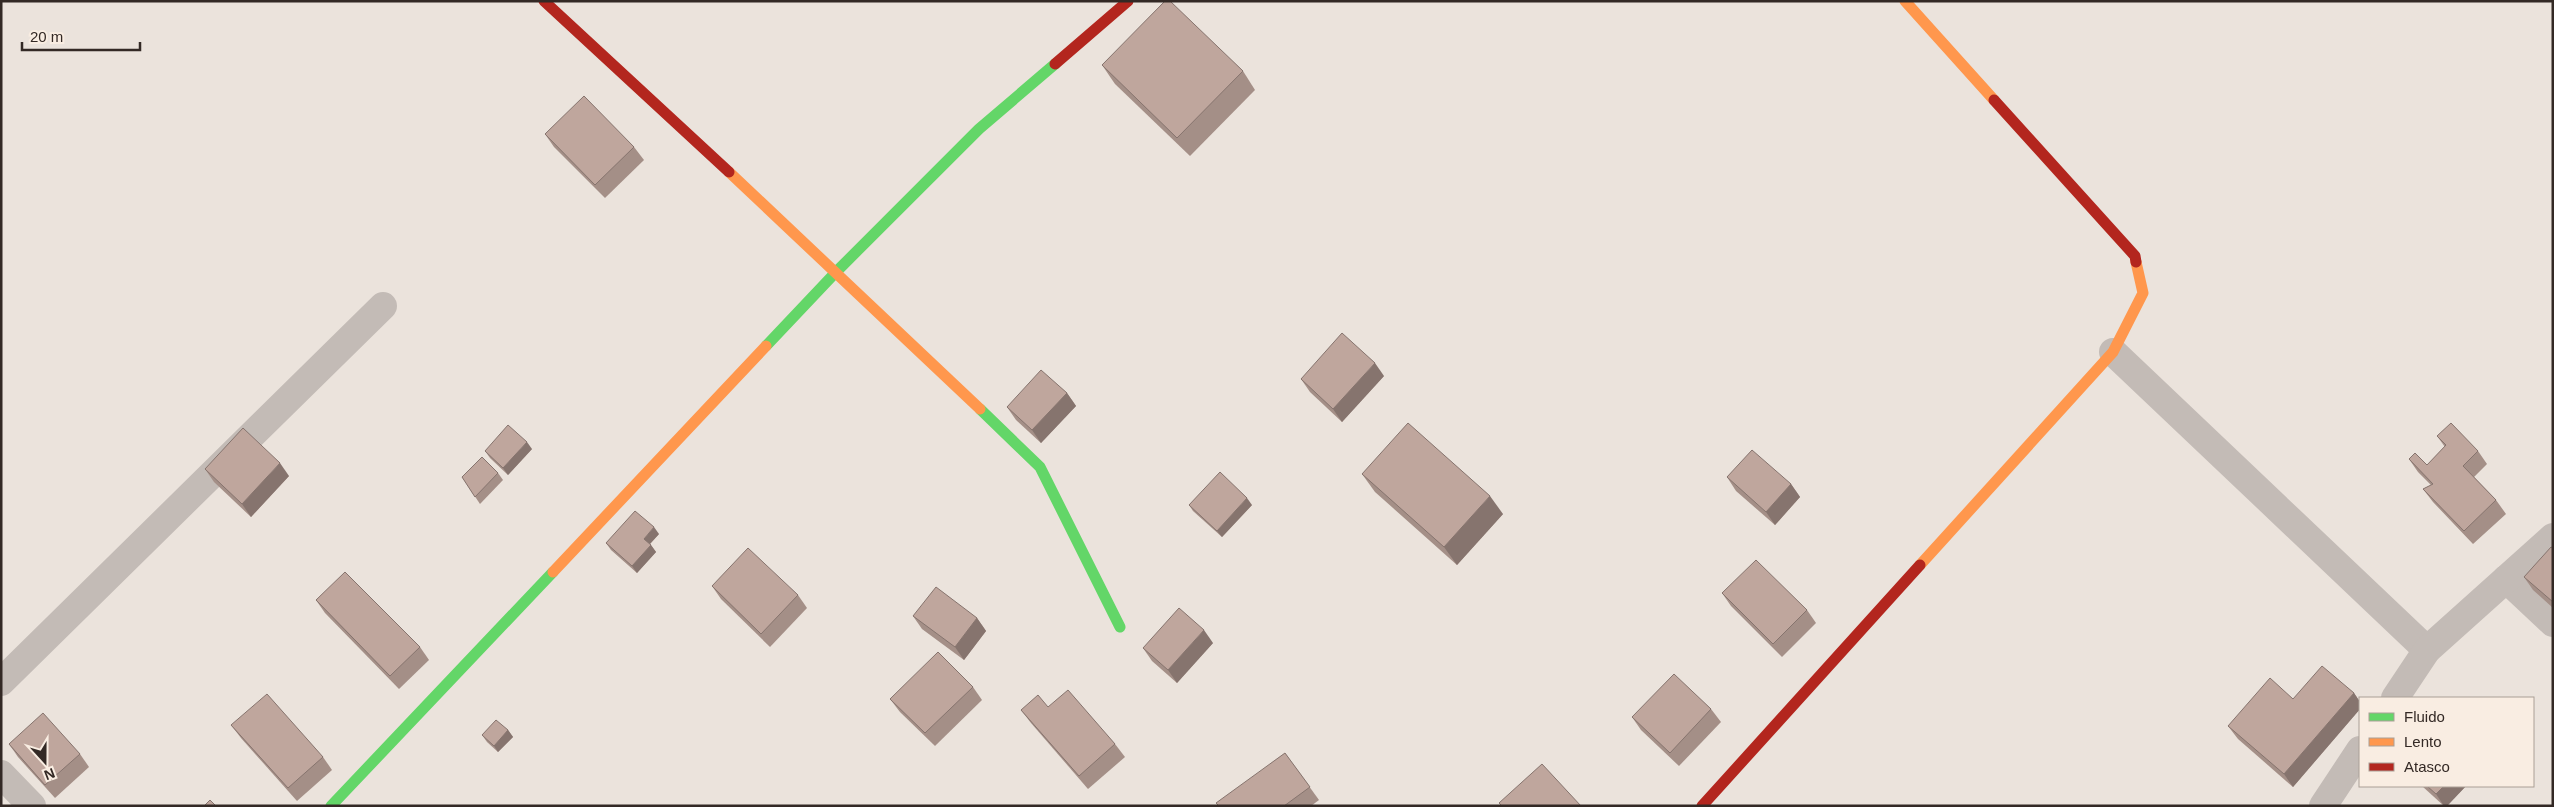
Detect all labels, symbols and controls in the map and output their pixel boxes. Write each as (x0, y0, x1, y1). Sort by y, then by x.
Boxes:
scale bar (22, 20, 140, 52)
text: 20 m (30, 28, 63, 45)
legend (2359, 697, 2534, 787)
text: Fluido (2404, 708, 2445, 725)
text: Lento (2404, 733, 2442, 750)
north arrow (20, 737, 70, 787)
text: Atasco (2404, 758, 2450, 775)
text: N (42, 765, 57, 783)

